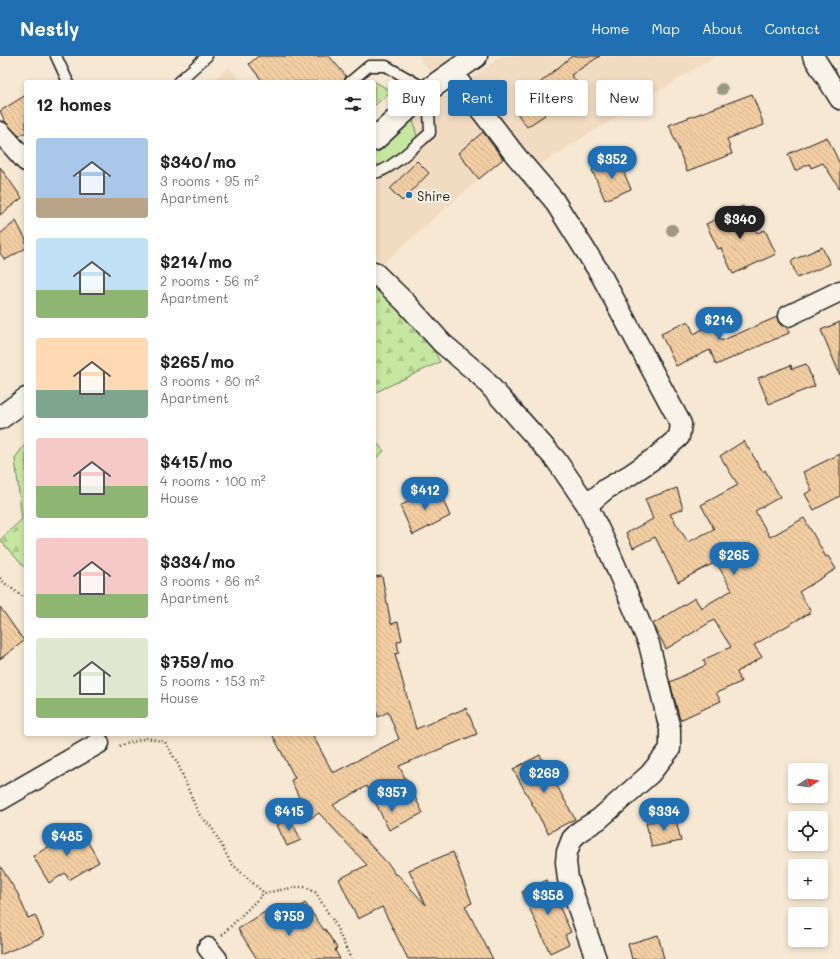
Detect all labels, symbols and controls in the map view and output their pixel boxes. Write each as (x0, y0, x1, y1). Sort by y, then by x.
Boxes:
text: Nestly (20, 16, 79, 41)
text: Home (591, 19, 629, 38)
text: Map (651, 19, 680, 38)
text: About (702, 19, 743, 38)
text: Contact (765, 19, 820, 38)
chip: Buy (388, 80, 440, 116)
chip: Rent (448, 80, 507, 116)
chip: Filters (515, 80, 588, 116)
chip: New (596, 80, 653, 116)
text: 12 homes (36, 93, 112, 115)
icon: filters (342, 93, 364, 115)
pin: $352 (588, 146, 636, 180)
text: $340/mo (160, 150, 236, 172)
text: $352 (597, 150, 627, 167)
icon: home (68, 154, 116, 202)
text: 3 rooms · 95 m² (160, 172, 259, 189)
place label: Shire (417, 187, 450, 204)
text: Apartment (160, 189, 229, 206)
marker: Shire (404, 190, 414, 200)
pin: $340 (716, 206, 764, 240)
text: $340 (724, 210, 756, 227)
text: $214/mo (160, 250, 232, 272)
icon: home (68, 254, 116, 302)
text: 2 rooms · 56 m² (160, 272, 259, 289)
text: Apartment (160, 289, 229, 306)
pin: $214 (695, 307, 743, 341)
text: $214 (704, 311, 734, 328)
text: $265/mo (160, 350, 234, 372)
icon: home (68, 354, 116, 402)
text: 3 rooms · 80 m² (160, 372, 260, 389)
text: Apartment (160, 389, 229, 406)
text: $415/mo (160, 450, 233, 472)
icon: home (68, 454, 116, 502)
text: 4 rooms · 100 m² (160, 472, 266, 489)
pin: $412 (401, 477, 449, 511)
text: $412 (410, 481, 440, 498)
text: House (160, 489, 198, 506)
pin: $265 (710, 542, 758, 576)
text: $265 (719, 546, 749, 563)
text: $334/mo (160, 550, 235, 572)
icon: home (68, 554, 116, 602)
text: 3 rooms · 86 m² (160, 572, 260, 589)
text: Apartment (160, 589, 229, 606)
text: $759/mo (160, 650, 234, 672)
icon: home (68, 654, 116, 702)
text: 5 rooms · 153 m² (160, 672, 265, 689)
text: House (160, 689, 198, 706)
pin: $269 (520, 760, 568, 794)
north arrow (788, 763, 828, 803)
map controls (788, 763, 828, 947)
text: $269 (529, 764, 559, 781)
pin: $357 (368, 779, 416, 813)
text: $357 (377, 783, 407, 800)
pin: $415 (265, 798, 313, 832)
pin: $334 (640, 798, 688, 832)
text: $415 (274, 802, 304, 819)
text: $334 (648, 802, 680, 819)
button: locate (788, 811, 828, 851)
pin: $485 (43, 823, 91, 857)
text: $485 (51, 827, 83, 844)
button: + (788, 859, 828, 899)
pin: $358 (524, 882, 572, 916)
text: $358 (532, 886, 564, 903)
pin: $759 (265, 903, 313, 937)
text: $759 (274, 907, 304, 924)
button: − (788, 907, 828, 947)

